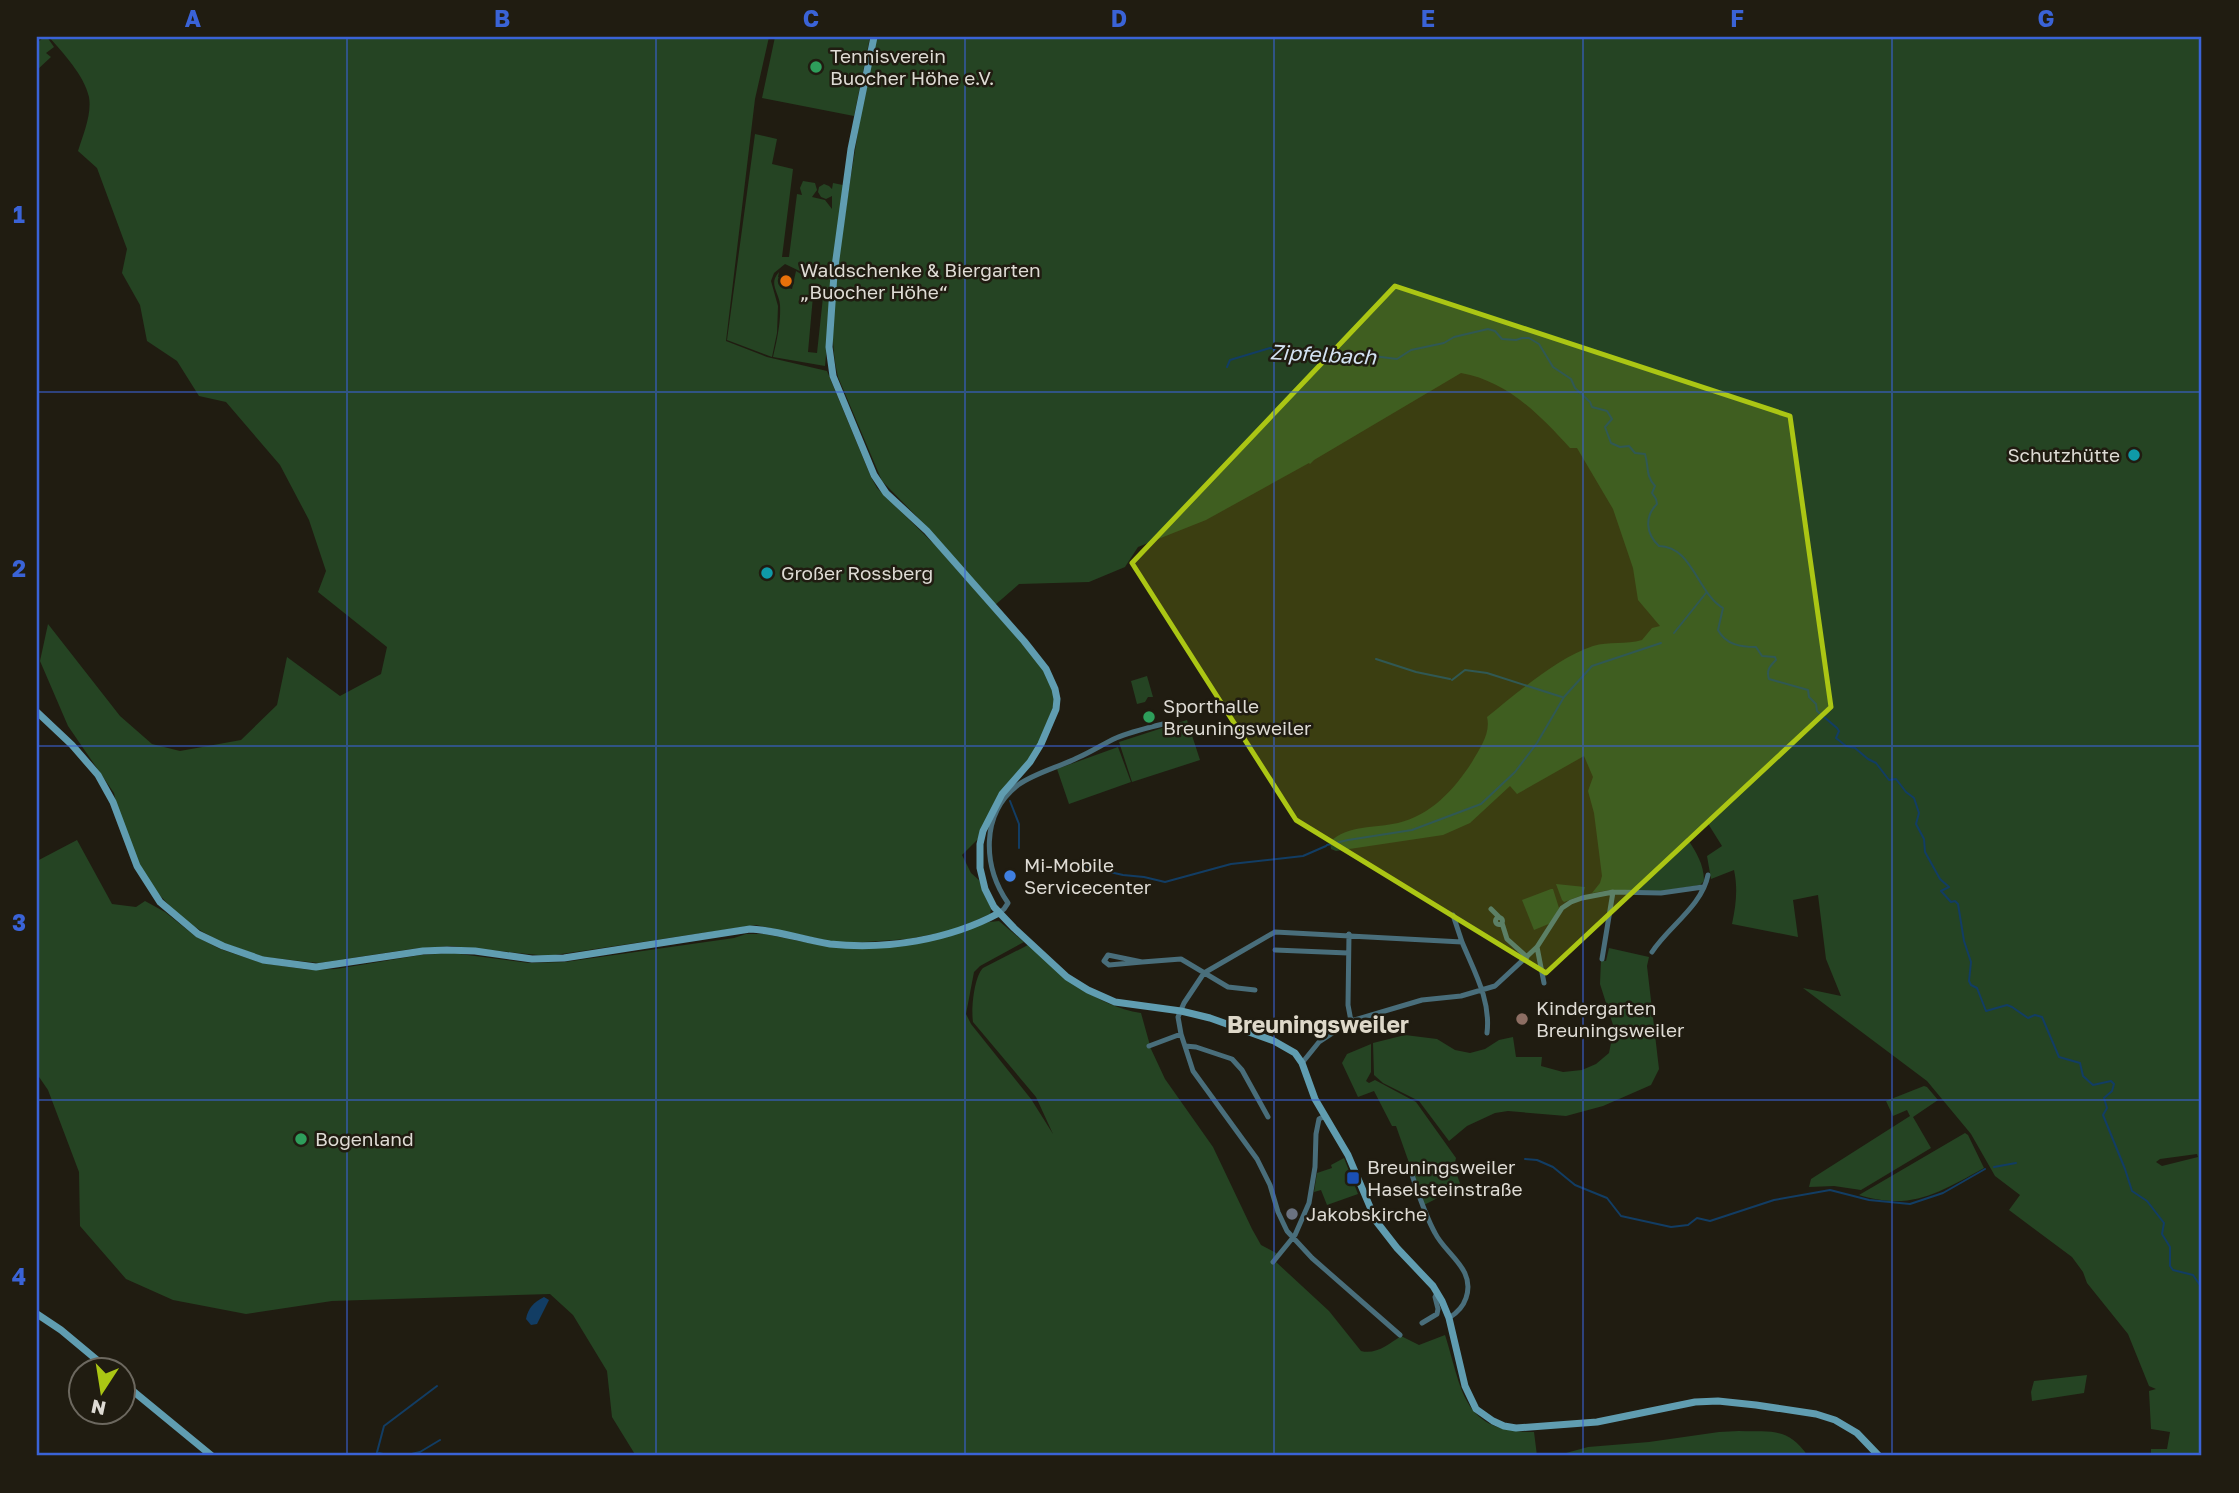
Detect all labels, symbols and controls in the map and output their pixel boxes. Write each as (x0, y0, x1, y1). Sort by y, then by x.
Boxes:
text: A (185, 4, 202, 32)
text: B (494, 4, 510, 32)
text: C (803, 4, 819, 32)
text: D (1111, 4, 1127, 32)
text: E (1421, 4, 1435, 32)
text: F (1730, 4, 1744, 32)
text: G (2038, 4, 2054, 32)
place label: Tennisverein Buocher Höhe e.V. (830, 44, 995, 89)
marker: Tennisverein Buocher Höhe e.V. (808, 59, 824, 75)
text: 1 (13, 200, 25, 228)
place label: Waldschenke & Biergarten „Buocher Höhe“ (800, 258, 1041, 303)
marker: Waldschenke & Biergarten „Buocher Höhe“ (778, 273, 794, 289)
water label: Zipfelbach (1269, 338, 1378, 370)
place label: Schutzhütte (2007, 443, 2120, 466)
marker: Schutzhütte (2126, 447, 2142, 463)
text: 2 (12, 554, 26, 582)
place label: Großer Rossberg (781, 561, 933, 584)
marker: Großer Rossberg (759, 565, 775, 581)
place label: Sporthalle Breuningsweiler (1163, 694, 1312, 739)
marker: Sporthalle Breuningsweiler (1141, 709, 1157, 725)
place label: Mi-Mobile Servicecenter (1024, 853, 1152, 898)
marker: Mi-Mobile Servicecenter (1002, 868, 1018, 884)
text: 3 (12, 908, 26, 936)
place label: Kindergarten Breuningsweiler (1536, 996, 1685, 1041)
district label: Breuningsweiler (1227, 1010, 1409, 1038)
marker: Kindergarten Breuningsweiler (1514, 1011, 1530, 1027)
place label: Bogenland (315, 1127, 414, 1150)
marker: Bogenland (293, 1131, 309, 1147)
place label: Breuningsweiler Haselsteinstraße (1367, 1155, 1522, 1200)
marker: Breuningsweiler Haselsteinstraße (1345, 1170, 1361, 1186)
place label: Jakobskirche (1306, 1202, 1427, 1225)
marker: Jakobskirche (1284, 1206, 1300, 1222)
text: 4 (12, 1262, 26, 1290)
north arrow (66, 1356, 136, 1426)
text: N (89, 1395, 108, 1421)

